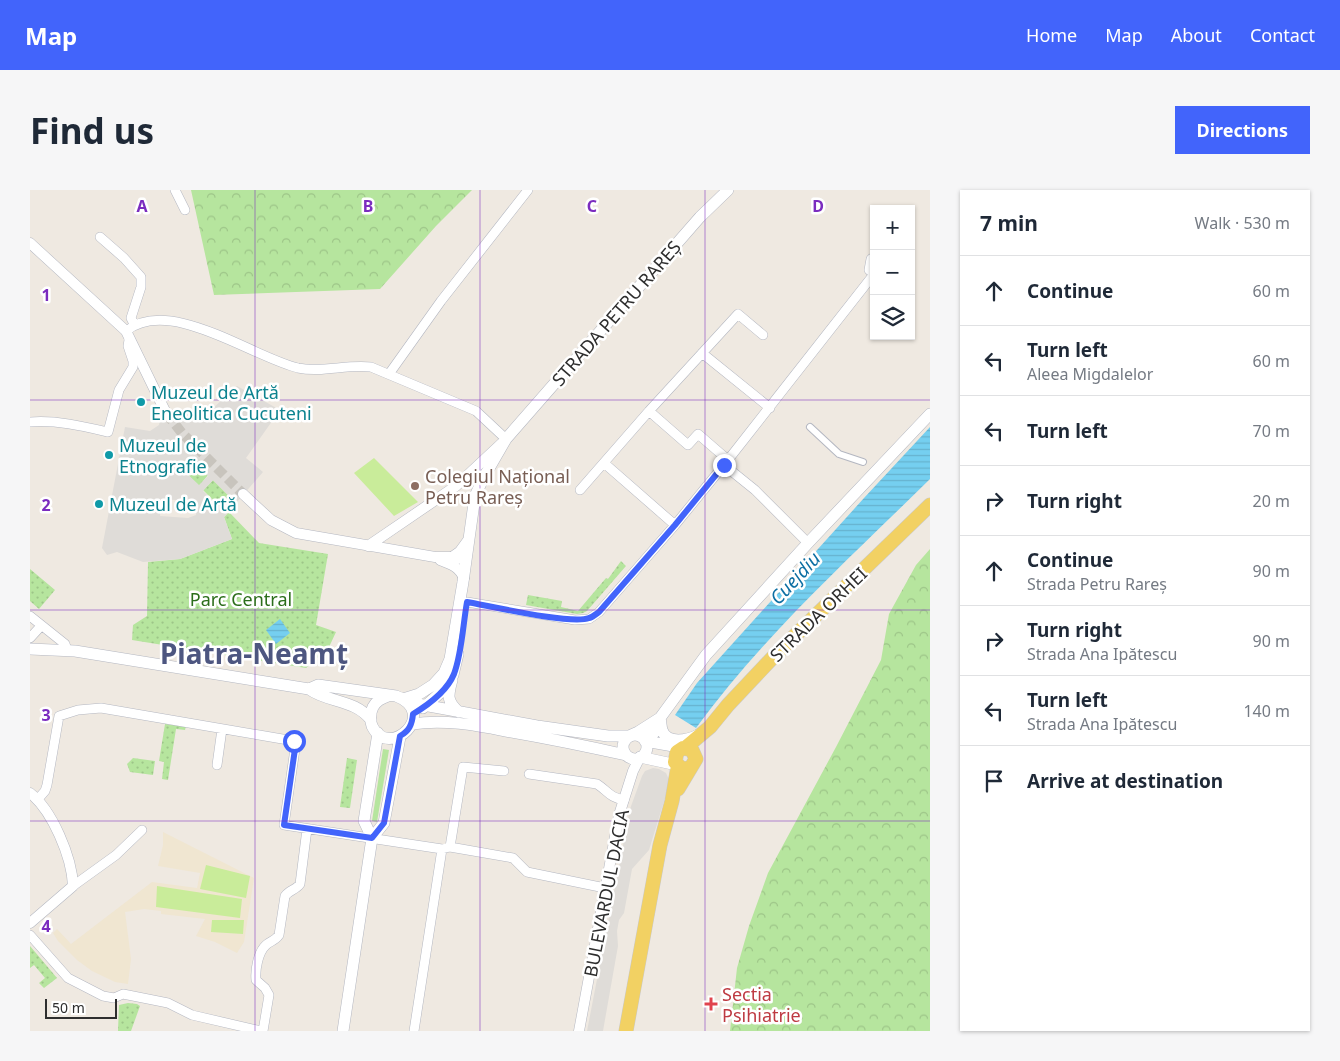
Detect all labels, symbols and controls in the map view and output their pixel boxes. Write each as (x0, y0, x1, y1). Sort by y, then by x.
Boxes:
text: Map (25, 19, 77, 52)
text: Home (1026, 23, 1077, 47)
text: Map (1105, 23, 1143, 47)
text: About (1171, 23, 1222, 47)
text: Contact (1250, 23, 1315, 47)
button: Directions (1175, 106, 1310, 154)
text: Find us (30, 107, 154, 154)
text: A (136, 195, 148, 217)
text: B (363, 195, 373, 217)
text: C (587, 195, 597, 217)
text: D (812, 195, 824, 217)
map controls (870, 205, 915, 340)
button: + (870, 205, 915, 250)
text: 7 min (980, 209, 1038, 237)
text: Walk · 530 m (1195, 212, 1290, 234)
street label: STRADA PETRU RAREȘ (546, 235, 686, 391)
button: − (870, 250, 915, 295)
icon: ahead (980, 277, 1008, 305)
text: Continue (1027, 278, 1113, 304)
text: 60 m (1253, 280, 1290, 302)
text: 1 (41, 284, 51, 306)
button: layers (870, 295, 915, 340)
text: Turn left (1027, 337, 1108, 363)
icon: left (980, 347, 1008, 375)
text: 60 m (1253, 350, 1290, 372)
text: Aleea Migdalelor (1027, 363, 1153, 385)
place label: Muzeul de Artă Eneolitica Cucuteni (151, 380, 312, 425)
marker: Muzeul de Artă Eneolitica Cucuteni (135, 396, 147, 408)
icon: left (980, 417, 1008, 445)
text: Turn left (1027, 418, 1108, 444)
text: 70 m (1253, 420, 1290, 442)
place label: Muzeul de Etnografie (119, 433, 207, 478)
marker: Muzeul de Etnografie (103, 449, 115, 461)
route end (713, 454, 736, 477)
place label: Colegiul Național Petru Rareș (425, 464, 570, 509)
marker: Colegiul Național Petru Rareș (409, 480, 421, 492)
icon: right (980, 487, 1008, 515)
text: Turn right (1027, 488, 1122, 514)
text: 20 m (1253, 490, 1290, 512)
place label: Muzeul de Artă (109, 492, 237, 516)
text: 2 (41, 494, 51, 516)
marker: Muzeul de Artă (93, 498, 105, 510)
water label: Cuejdiu (764, 546, 826, 610)
text: Continue (1027, 547, 1113, 573)
icon: ahead (980, 557, 1008, 585)
text: 90 m (1253, 560, 1290, 582)
street label: STRADA ORHEI (764, 562, 872, 666)
text: Strada Petru Rareș (1027, 573, 1167, 595)
park label: Parc Central (190, 587, 292, 611)
text: Turn right (1027, 617, 1122, 643)
icon: right (980, 627, 1008, 655)
text: 90 m (1253, 630, 1290, 652)
district label: Piatra-Neamț (160, 634, 348, 672)
text: Strada Ana Ipătescu (1027, 643, 1177, 665)
text: Turn left (1027, 687, 1108, 713)
icon: left (980, 697, 1008, 725)
text: 140 m (1243, 700, 1290, 722)
text: 3 (41, 704, 51, 726)
text: Strada Ana Ipătescu (1027, 713, 1177, 735)
route start (283, 730, 306, 753)
icon: arrive (980, 767, 1008, 795)
text: Arrive at destination (1027, 768, 1223, 794)
street label: BULEVARDUL DACIA (578, 807, 634, 979)
text: 4 (41, 915, 51, 937)
place label: Sectia Psihiatrie (722, 982, 801, 1027)
scale bar (45, 996, 118, 1019)
marker: Sectia Psihiatrie (704, 997, 718, 1011)
text: 50 m (52, 998, 85, 1017)

